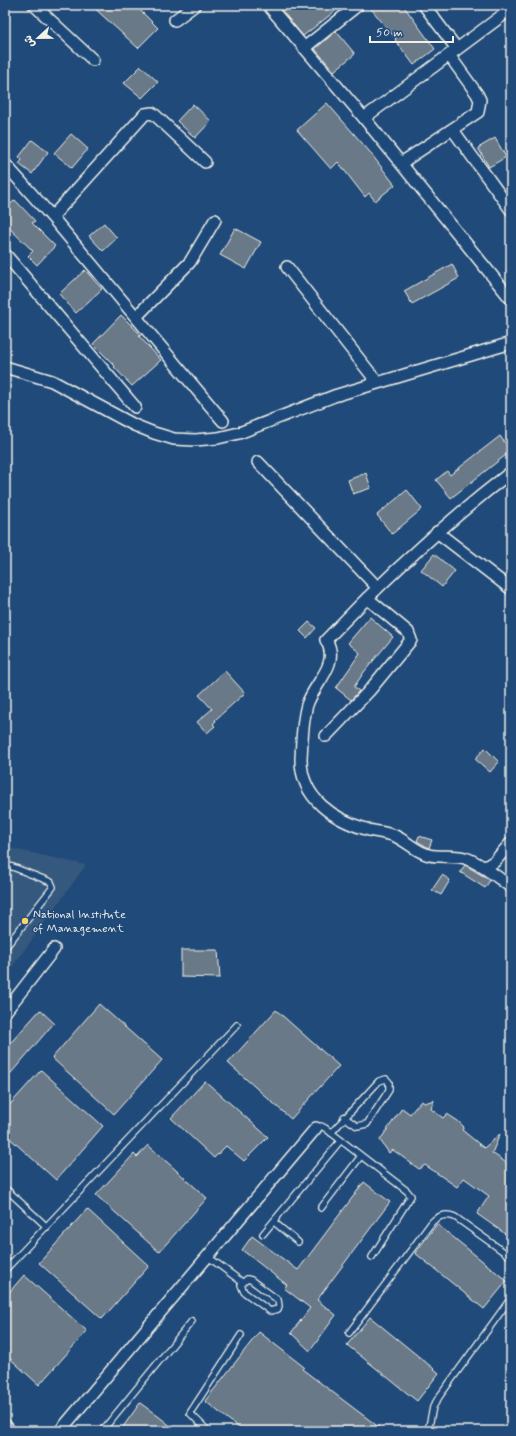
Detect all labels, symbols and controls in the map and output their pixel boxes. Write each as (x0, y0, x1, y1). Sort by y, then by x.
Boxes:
north arrow (18, 18, 58, 58)
scale bar (370, 18, 453, 44)
text: 50 m (376, 25, 403, 41)
text: ش (21, 33, 38, 50)
place label: National Institute of Management (33, 907, 126, 937)
marker: National Institute of Management (20, 916, 30, 926)

